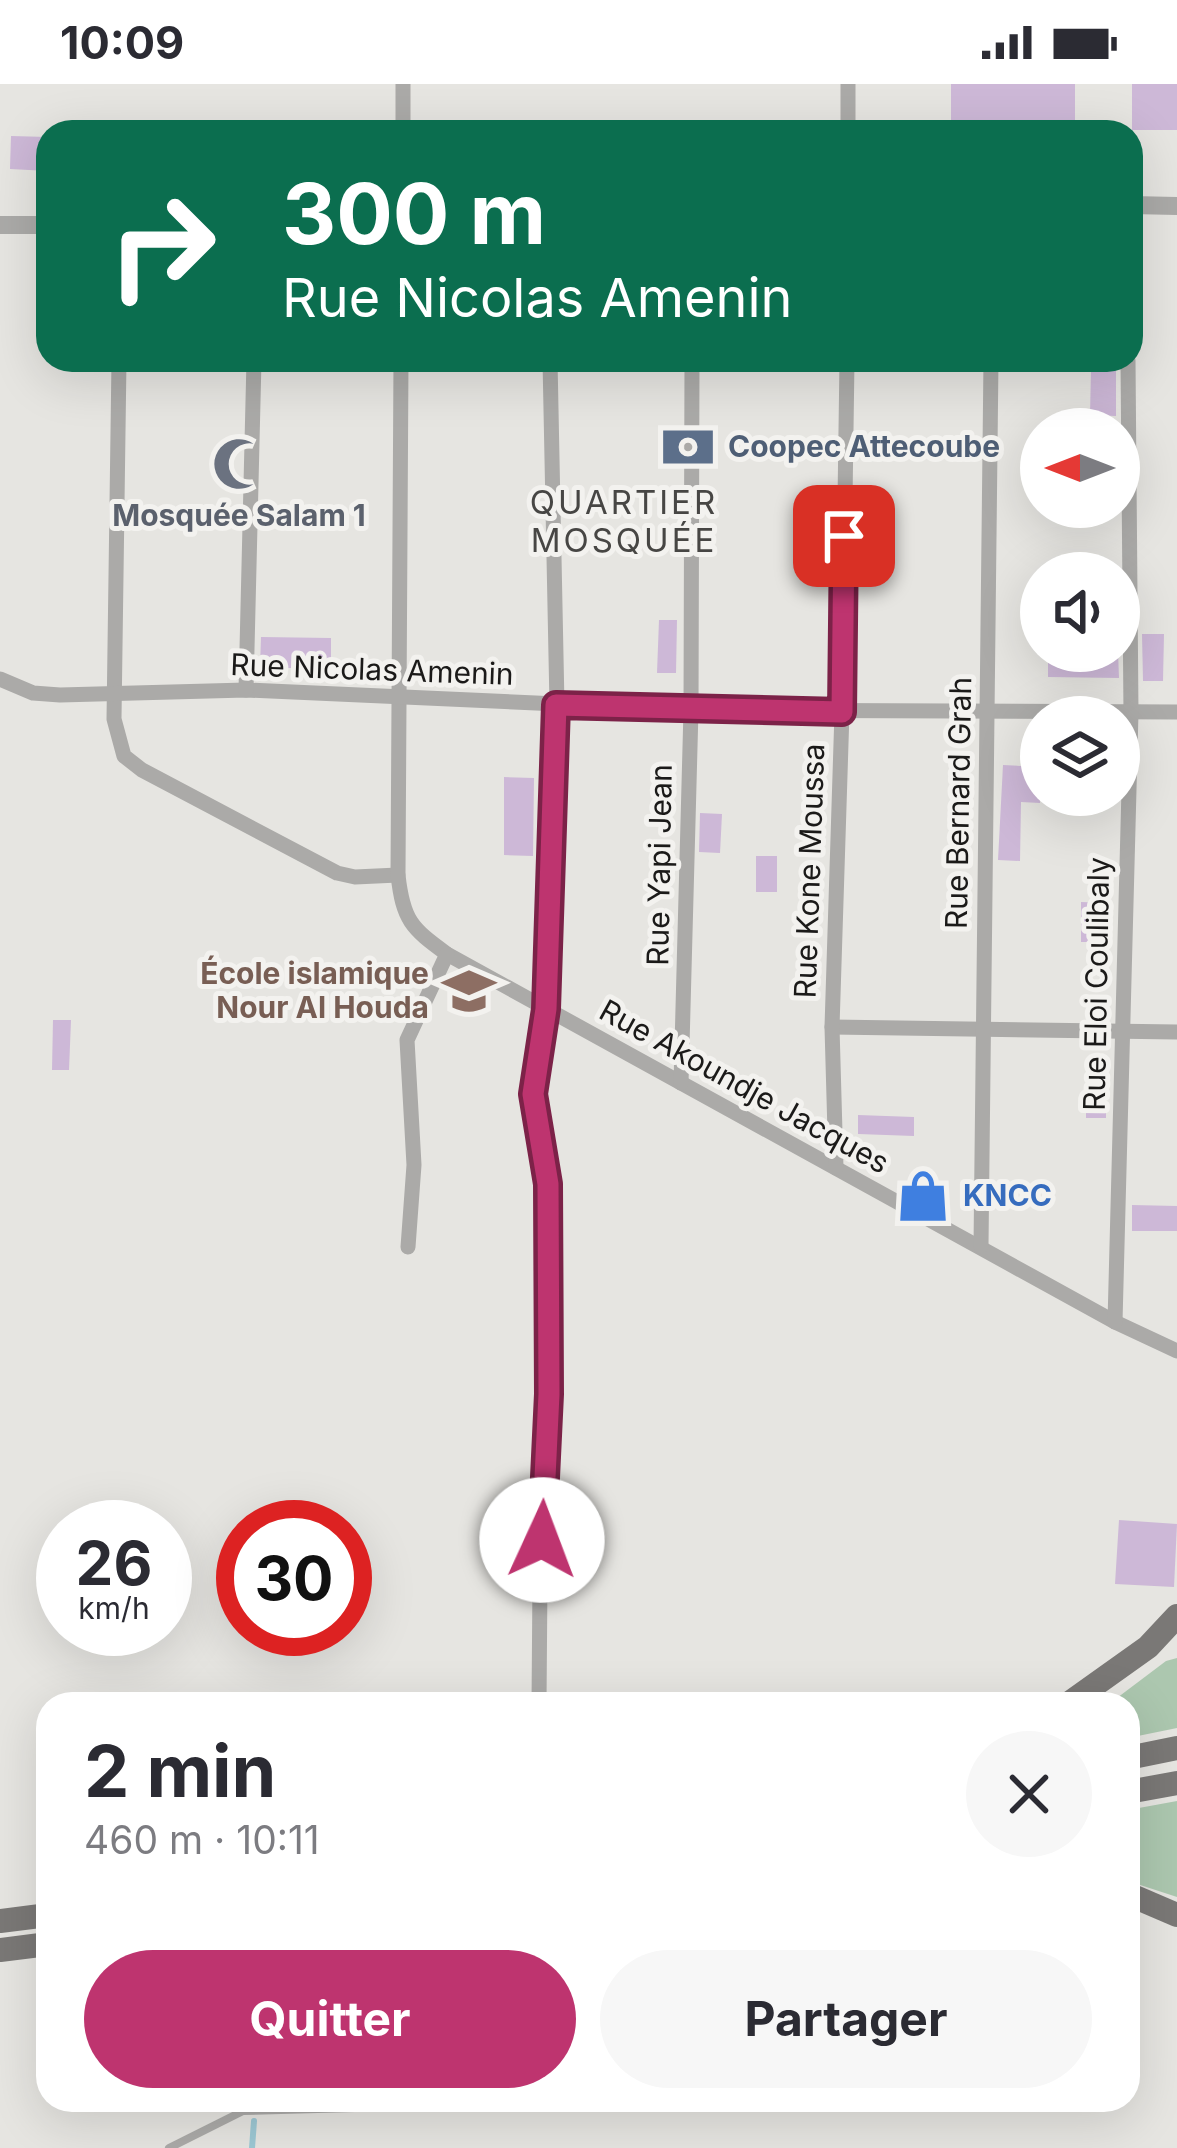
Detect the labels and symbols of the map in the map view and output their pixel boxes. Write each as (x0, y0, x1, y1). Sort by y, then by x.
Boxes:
north arrow (1020, 408, 1140, 528)
bank icon: Coopec Attecoube (659, 418, 717, 476)
place label: Coopec Attecoube (728, 428, 1000, 464)
mosque icon: Mosquée Salam 1 (210, 435, 268, 493)
district label: QUARTIER MOSQUÉE (530, 482, 718, 560)
pin (793, 485, 895, 587)
place label: Mosquée Salam 1 (112, 497, 366, 533)
street label: Rue Nicolas Amenin (230, 646, 514, 692)
street label: Rue Bernard Grah (938, 677, 978, 929)
street label: Rue Kone Moussa (787, 743, 831, 999)
street label: Rue Yapi Jean (639, 764, 679, 966)
street label: Rue Eloi Coulibaly (1076, 857, 1116, 1111)
place label: École islamique Nour Al Houda (200, 955, 429, 1025)
school or university icon: École islamique Nour Al Houda (440, 962, 498, 1020)
street label: Rue Akoundje Jacques (594, 992, 895, 1181)
shop icon: KNCC (894, 1167, 952, 1225)
place label: KNCC (963, 1177, 1052, 1213)
position arrow (479, 1477, 605, 1603)
speed limit sign: 30 (216, 1500, 372, 1656)

